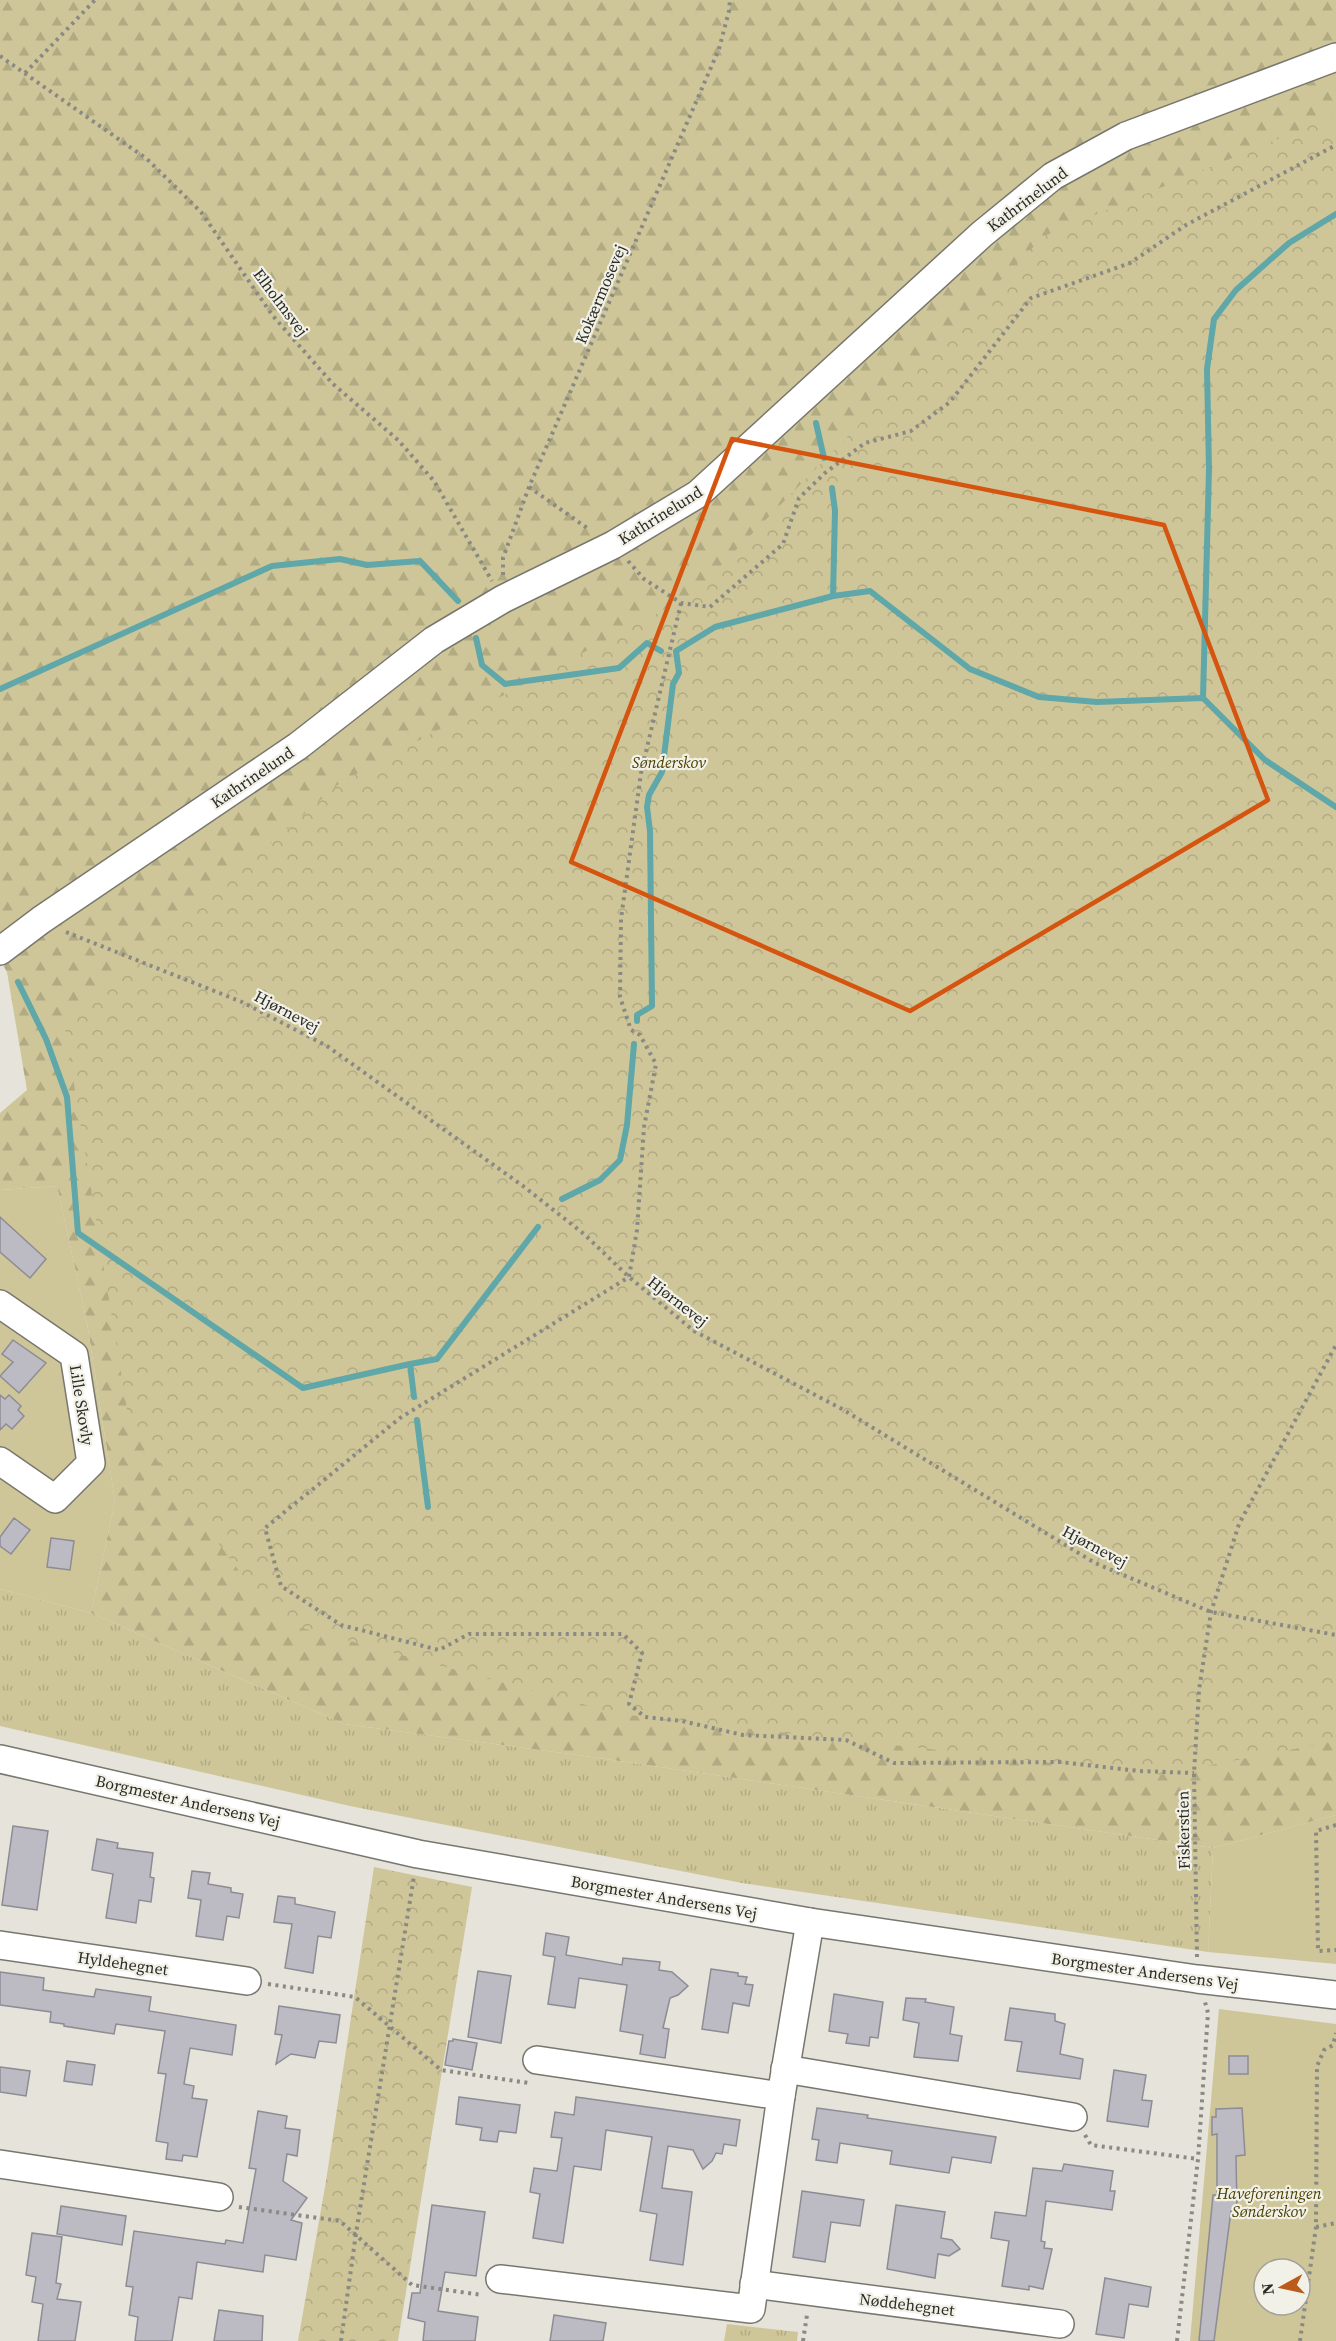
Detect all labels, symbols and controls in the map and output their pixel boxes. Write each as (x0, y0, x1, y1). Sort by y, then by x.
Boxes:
street label: Kathrinelund (982, 162, 1072, 236)
street label: Kokærmosevej (569, 241, 631, 347)
street label: Elholmsvej (248, 264, 314, 340)
street label: Kathrinelund (614, 480, 706, 550)
street label: Kathrinelund (206, 741, 298, 813)
park label: Sønderskov (632, 751, 706, 773)
street label: Hjørnevej (251, 985, 323, 1037)
street label: Hjørnevej (643, 1271, 713, 1331)
street label: Lille Skovly (65, 1363, 99, 1448)
street label: Hjørnevej (1059, 1520, 1131, 1572)
street label: Borgmester Andersens Vej (94, 1769, 282, 1833)
street label: Fiskerstien (1171, 1790, 1195, 1869)
street label: Borgmester Andersens Vej (569, 1870, 759, 1924)
street label: Hyldehegnet (76, 1946, 170, 1980)
street label: Borgmester Andersens Vej (1050, 1947, 1240, 1995)
park label: Haveforeningen Sønderskov (1215, 2182, 1322, 2222)
north arrow (1252, 2257, 1312, 2317)
text: N (1255, 2281, 1279, 2296)
street label: Nøddehegnet (858, 2287, 957, 2321)

